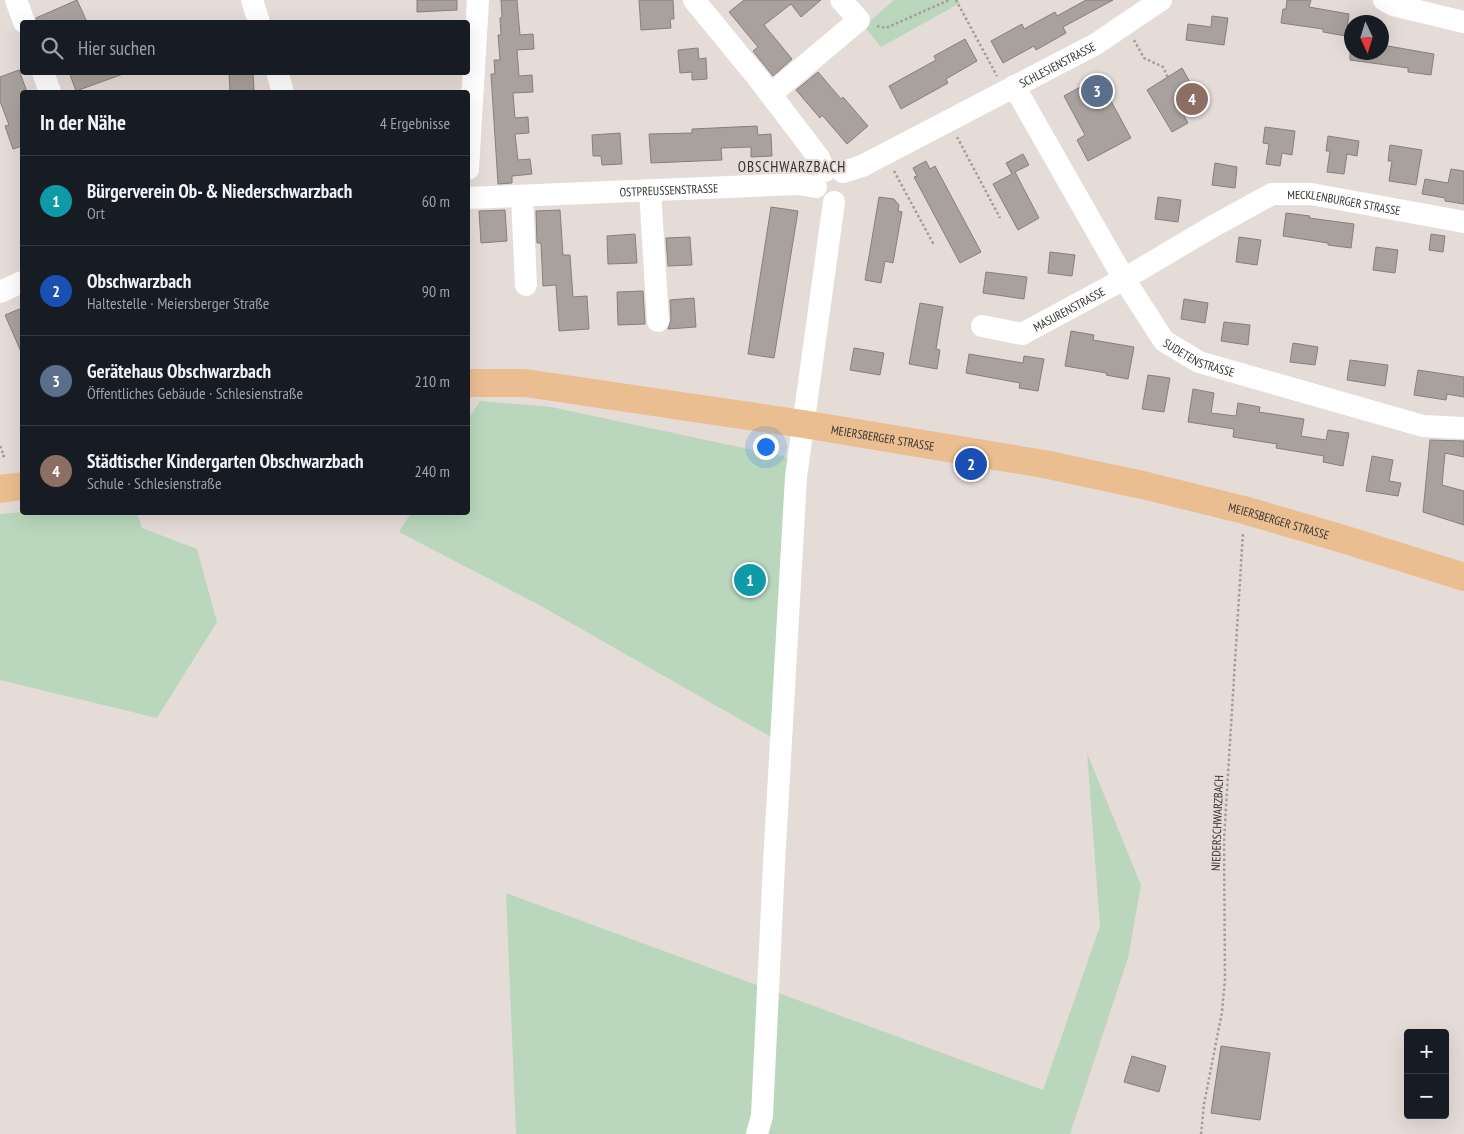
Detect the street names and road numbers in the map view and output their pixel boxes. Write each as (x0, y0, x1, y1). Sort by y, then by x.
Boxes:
street label: SCHLESIENSTRASSE (1016, 38, 1098, 90)
street label: OSTPREUSSENSTRASSE (619, 180, 718, 199)
street label: MECKLENBURGER STRASSE (1287, 187, 1402, 218)
street label: MASURENSTRASSE (1030, 283, 1107, 334)
street label: SUDETENSTRASSE (1161, 335, 1236, 379)
street label: MEIERSBERGER STRASSE (830, 421, 936, 453)
street label: MEIERSBERGER STRASSE (1227, 499, 1331, 542)
street label: NIEDERSCHWARZBACH (1208, 775, 1226, 871)

